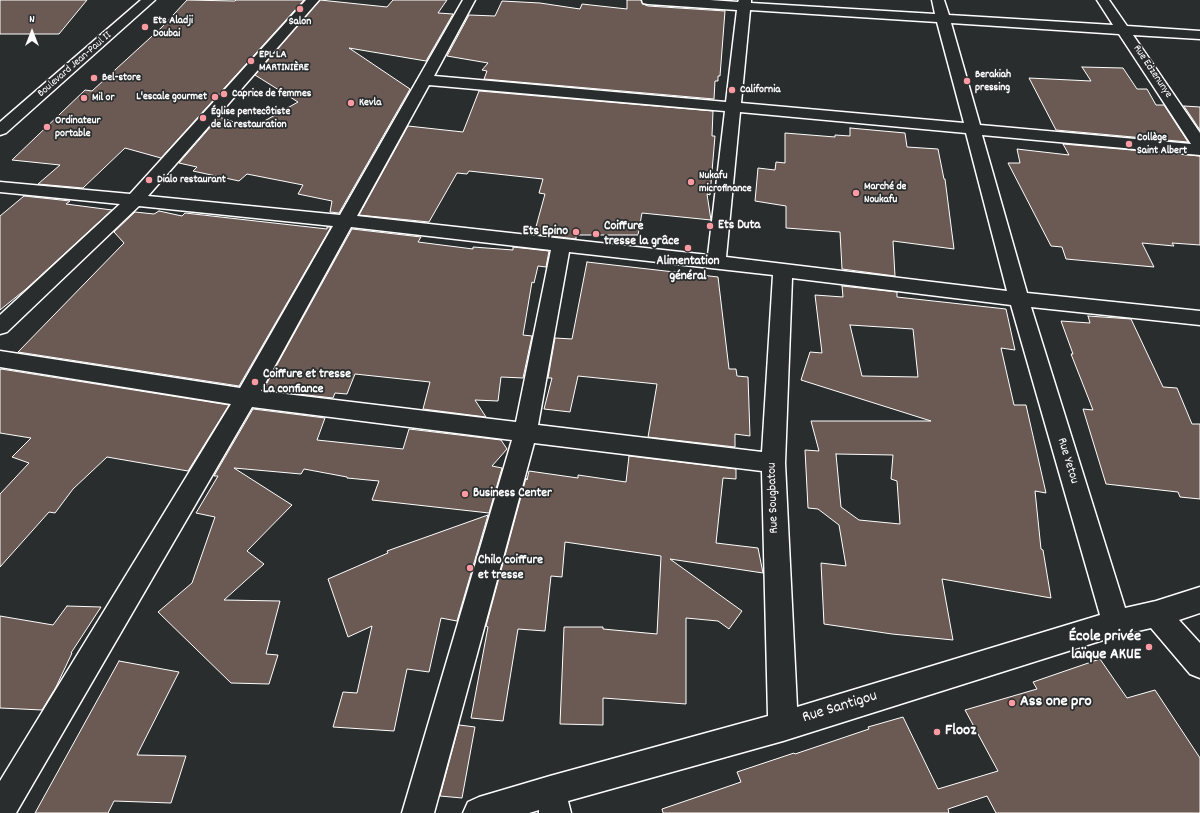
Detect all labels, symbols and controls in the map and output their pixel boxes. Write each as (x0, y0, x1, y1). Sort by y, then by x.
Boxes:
marker: Salon (295, 4, 305, 14)
north arrow (12, 12, 52, 52)
text: N (29, 12, 35, 28)
place label: Ets Aladji Doubai (153, 14, 193, 40)
place label: Salon (289, 15, 311, 29)
marker: Ets Aladji Doubai (140, 22, 150, 32)
street label: Boulevard Jean-Paul II (35, 29, 115, 101)
street label: Rue Edzenunye (1130, 43, 1174, 101)
place label: EPL LA MARTINIÈRE (259, 48, 309, 74)
marker: EPL LA MARTINIÈRE (246, 56, 256, 66)
place label: Berakiah pressing (975, 68, 1011, 94)
place label: Bel-store (102, 71, 141, 85)
marker: Bel-store (89, 73, 99, 83)
marker: Berakiah pressing (962, 76, 972, 86)
place label: California (740, 83, 780, 97)
marker: California (727, 85, 737, 95)
place label: Caprice de femmes (232, 87, 311, 101)
marker: Caprice de femmes (219, 89, 229, 99)
place label: L'escale gourmet (136, 90, 207, 104)
place label: Mil or (92, 91, 115, 105)
marker: L'escale gourmet (210, 92, 220, 102)
marker: Mil or (79, 93, 89, 103)
place label: Kevla (359, 96, 381, 110)
marker: Kevla (346, 98, 356, 108)
place label: Église pentecôtiste de la restauration (211, 105, 290, 131)
marker: Église pentecôtiste de la restauration (198, 113, 208, 123)
place label: Ordinateur portable (55, 114, 101, 140)
marker: Ordinateur portable (42, 122, 52, 132)
place label: Collège Saint Albert (1137, 131, 1187, 157)
marker: Collège Saint Albert (1124, 139, 1134, 149)
place label: Nukafu microfinance (699, 169, 752, 195)
place label: Dialo restaurant (157, 173, 226, 187)
marker: Dialo restaurant (144, 175, 154, 185)
marker: Nukafu microfinance (686, 177, 696, 187)
place label: Marché de Noukafu (864, 180, 906, 206)
marker: Marché de Noukafu (851, 188, 861, 198)
place label: Ets Duta (718, 218, 760, 234)
place label: Coiffure tresse la grâce (604, 219, 679, 250)
marker: Ets Duta (705, 221, 715, 231)
place label: Ets Epino (523, 224, 568, 240)
marker: Ets Epino (571, 227, 581, 237)
marker: Coiffure tresse la grâce (591, 229, 601, 239)
marker: Alimentation général (683, 243, 693, 253)
place label: Alimentation général (656, 254, 720, 285)
place label: Coiffure et tresse La confiance (263, 367, 351, 398)
marker: Coiffure et tresse La confiance (250, 377, 260, 387)
street label: Rue Yetou (1053, 436, 1081, 486)
street label: Rue Sougbatou (765, 462, 783, 534)
place label: Business Center (473, 486, 552, 502)
marker: Business Center (460, 489, 470, 499)
place label: Chilo coiffure et tresse (478, 553, 543, 584)
marker: Chilo coiffure et tresse (465, 563, 475, 573)
place label: École privée laïque AKUE (1069, 628, 1141, 666)
marker: École privée laïque AKUE (1144, 642, 1154, 652)
street label: Rue Santigou (800, 688, 880, 728)
place label: Ass one pro (1020, 693, 1092, 713)
marker: Ass one pro (1007, 698, 1017, 708)
place label: Flooz (945, 722, 976, 742)
marker: Flooz (932, 727, 942, 737)

